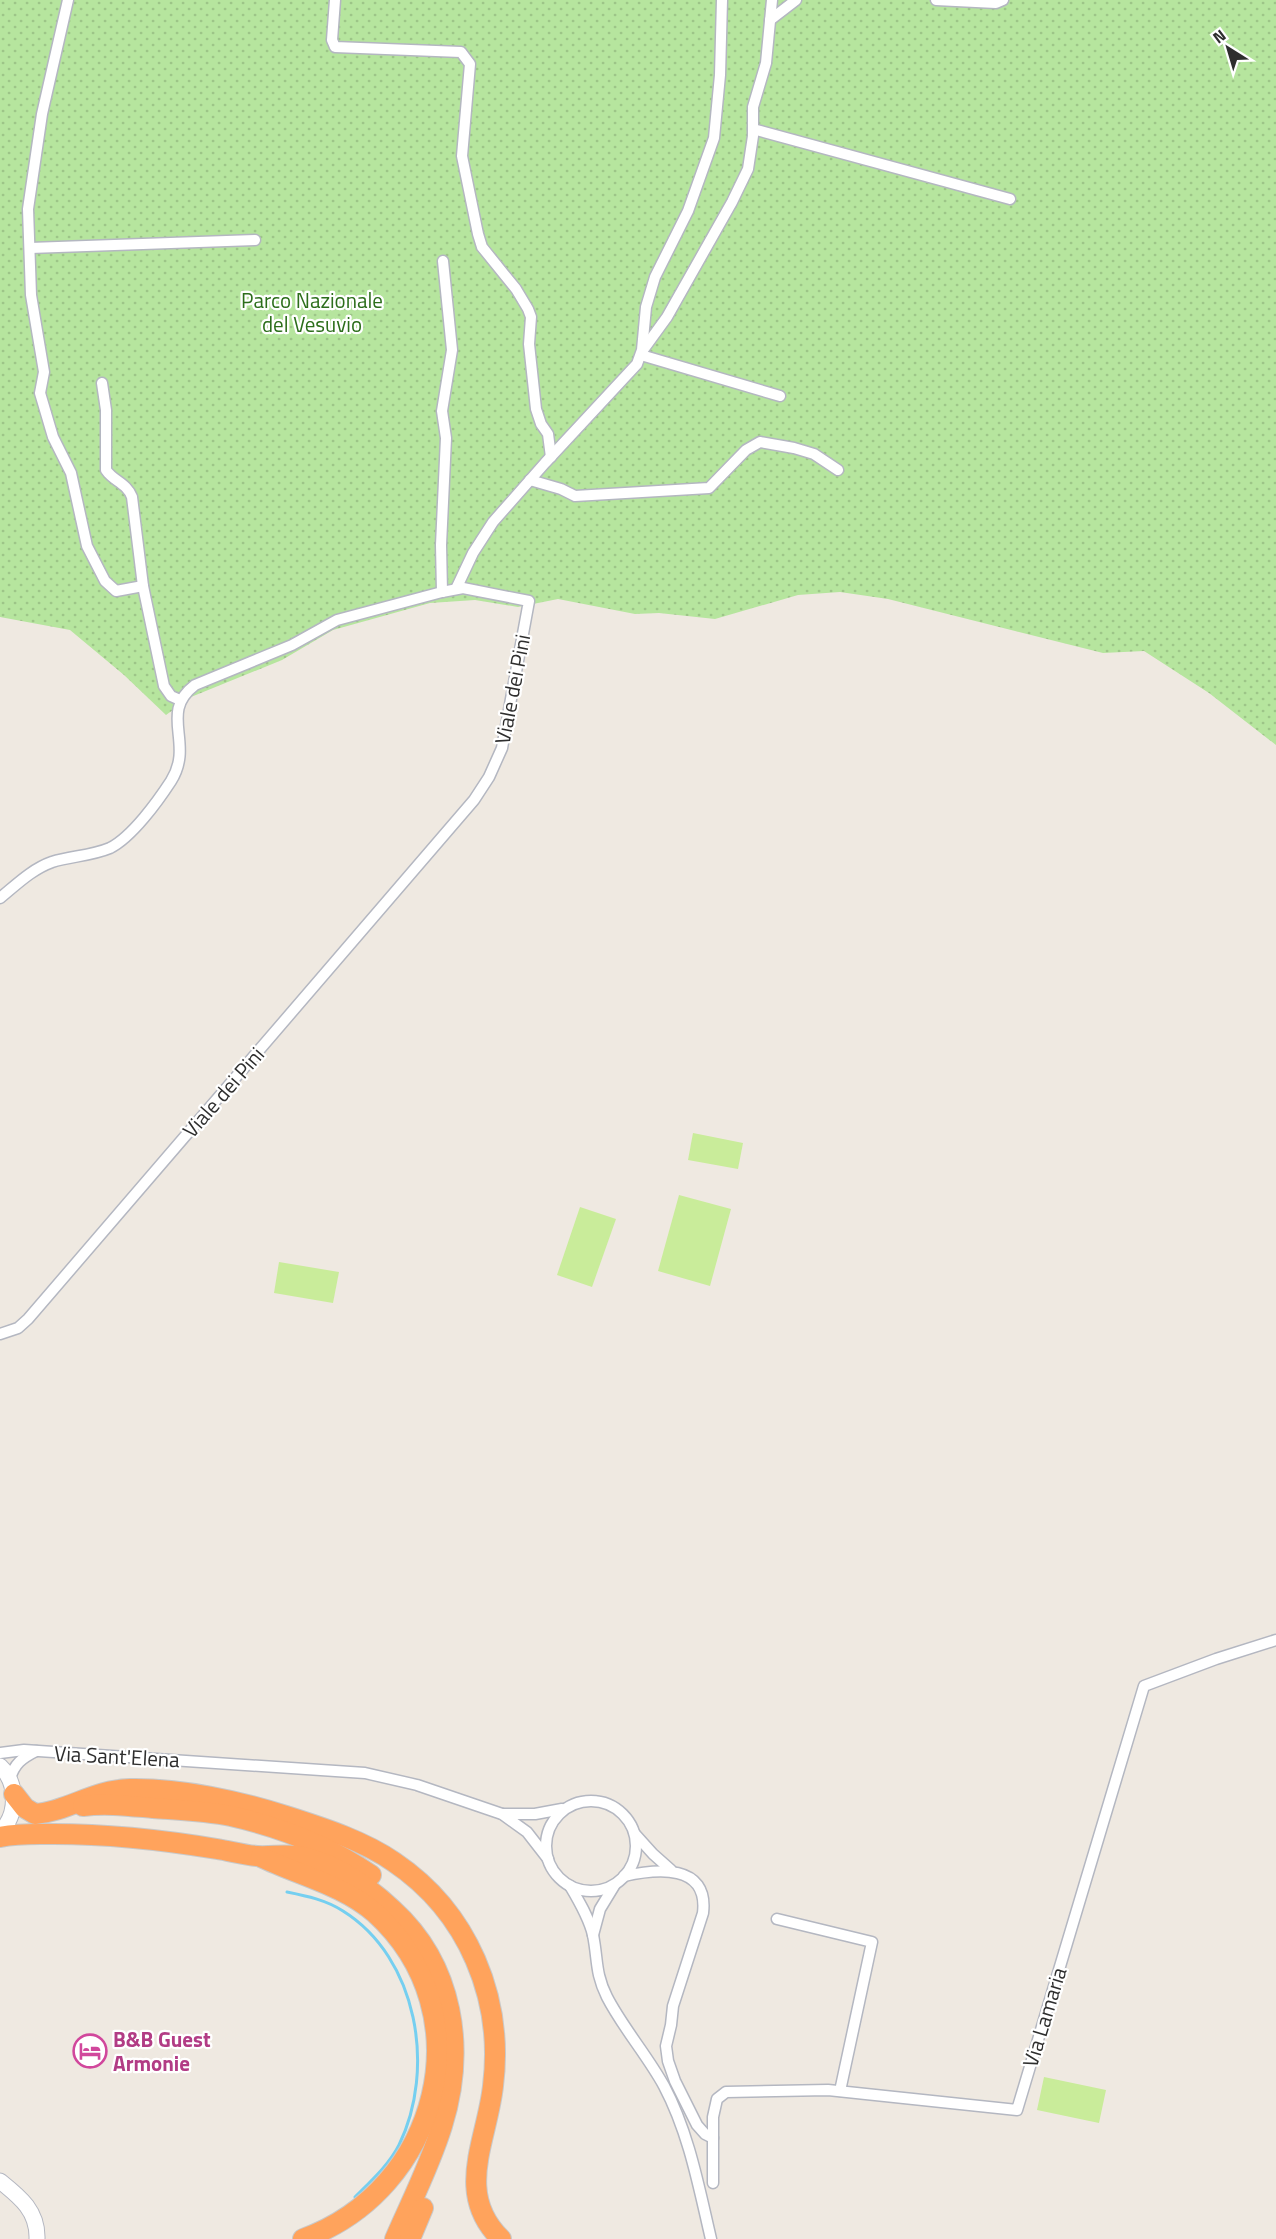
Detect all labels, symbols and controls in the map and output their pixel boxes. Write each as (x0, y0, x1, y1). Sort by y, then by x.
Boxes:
north arrow (1198, 18, 1258, 78)
text: N (1207, 23, 1231, 49)
park label: Parco Nazionale del Vesuvio (241, 284, 383, 340)
street label: Viale dei Pini (486, 631, 538, 747)
street label: Viale dei Pini (174, 1040, 272, 1144)
street label: Via Sant'Elena (53, 1737, 181, 1775)
street label: Via Lamaria (1014, 1963, 1074, 2071)
place label: B&B Guest Armonie (113, 2023, 211, 2079)
hotel icon: B&B Guest Armonie (72, 2033, 108, 2069)

